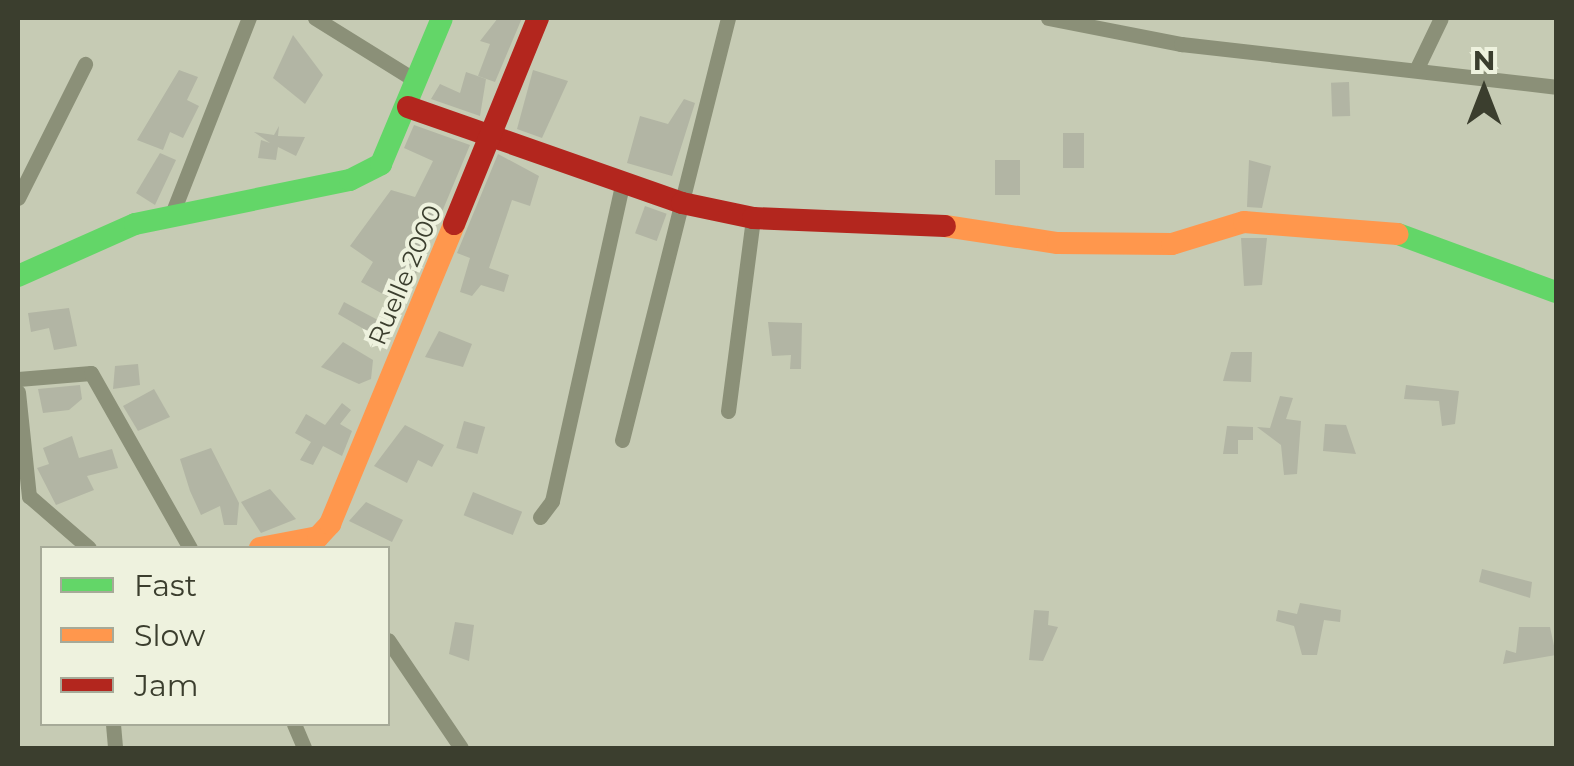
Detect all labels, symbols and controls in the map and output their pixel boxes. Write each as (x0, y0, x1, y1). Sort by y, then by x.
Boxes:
north arrow (1434, 40, 1534, 140)
text: N (1473, 43, 1495, 77)
street label: Ruelle 2000 (362, 201, 448, 349)
legend (40, 546, 390, 726)
text: Fast (134, 567, 197, 604)
text: Slow (134, 617, 205, 654)
text: Jam (134, 667, 199, 704)

